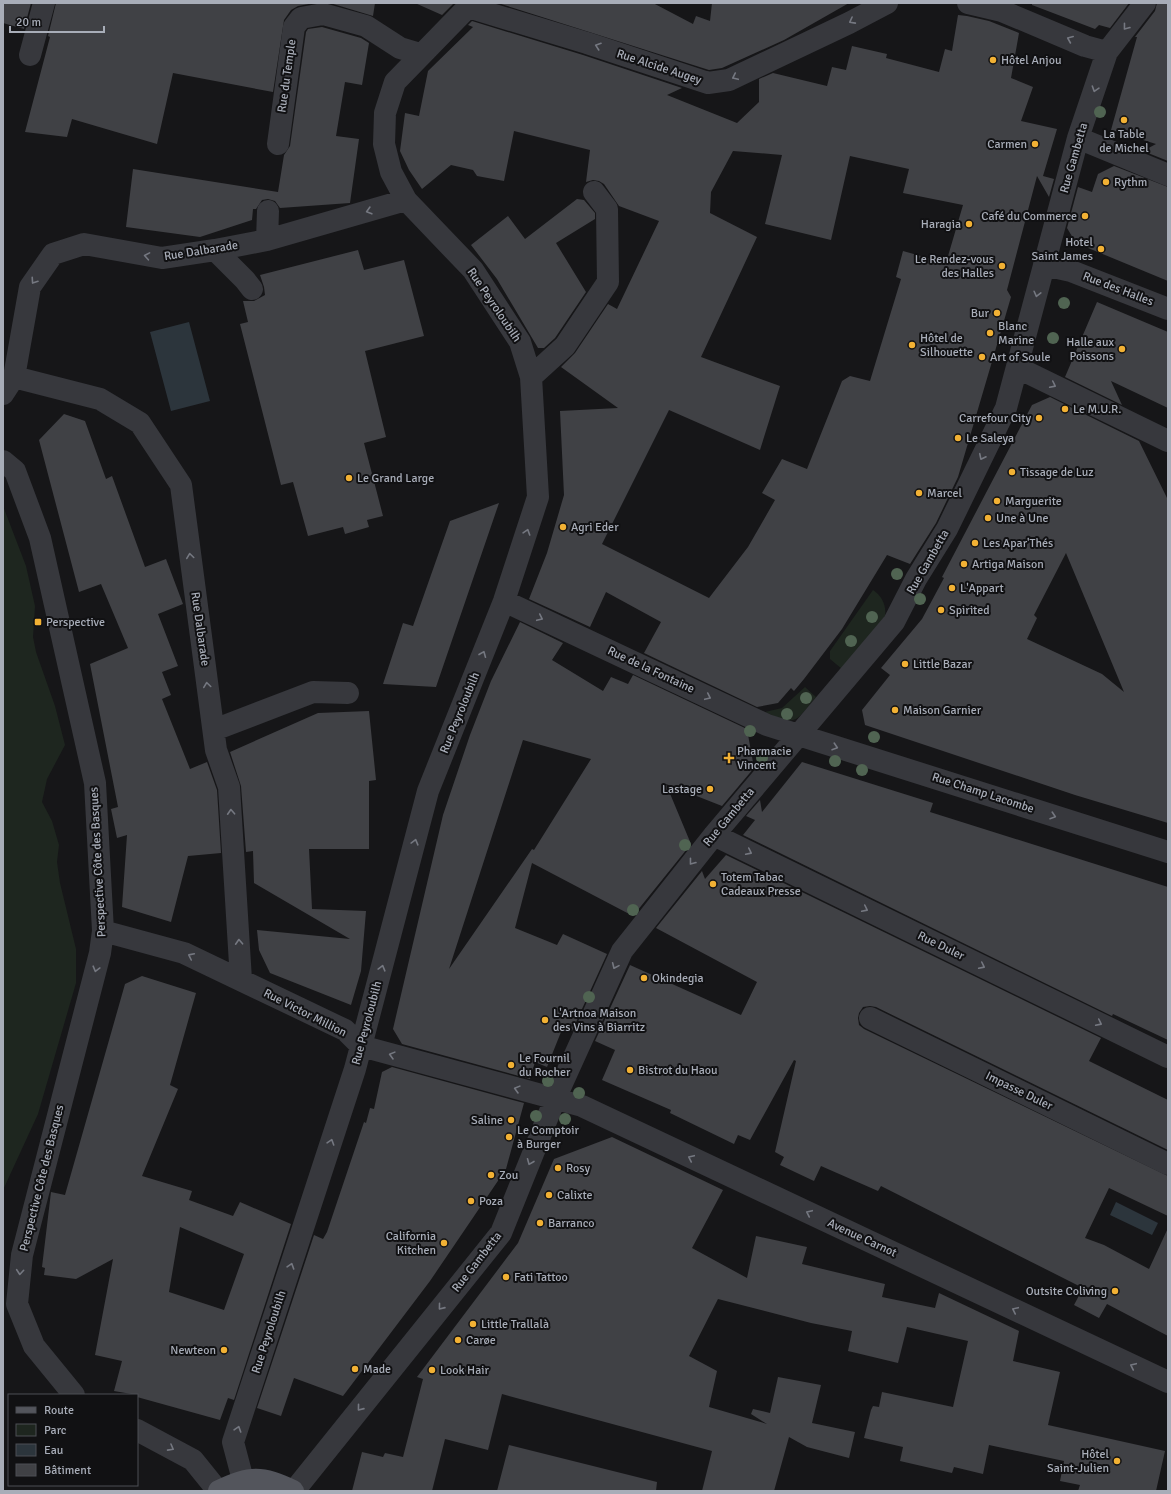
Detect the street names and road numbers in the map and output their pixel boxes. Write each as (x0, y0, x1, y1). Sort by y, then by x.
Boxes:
street label: Rue du Temple (274, 38, 300, 114)
street label: Rue Alcide Augey (615, 46, 704, 88)
street label: Rue Gambetta (1057, 121, 1091, 195)
street label: Rue Dalbarade (163, 238, 239, 264)
street label: Rue Peyroloubilh (464, 265, 524, 345)
street label: Rue des Halles (1080, 269, 1156, 309)
street label: Rue Gambetta (903, 527, 953, 597)
street label: Rue Dalbarade (187, 591, 213, 667)
street label: Rue de la Fontaine (605, 643, 697, 697)
street label: Rue Peyroloubilh (437, 670, 483, 756)
street label: Rue Champ Lacombe (930, 769, 1036, 817)
street label: Rue Gambetta (700, 784, 758, 850)
street label: Perspective Côte des Basques (87, 786, 109, 938)
street label: Rue Duler (915, 928, 967, 964)
street label: Rue Peyroloubilh (349, 979, 385, 1067)
street label: Rue Victor Million (261, 986, 349, 1040)
street label: Impasse Duler (983, 1068, 1056, 1114)
street label: Perspective Côte des Basques (17, 1103, 67, 1253)
street label: Avenue Carnot (825, 1215, 899, 1261)
street label: Rue Gambetta (449, 1229, 505, 1295)
street label: Rue Peyroloubilh (249, 1289, 289, 1375)

